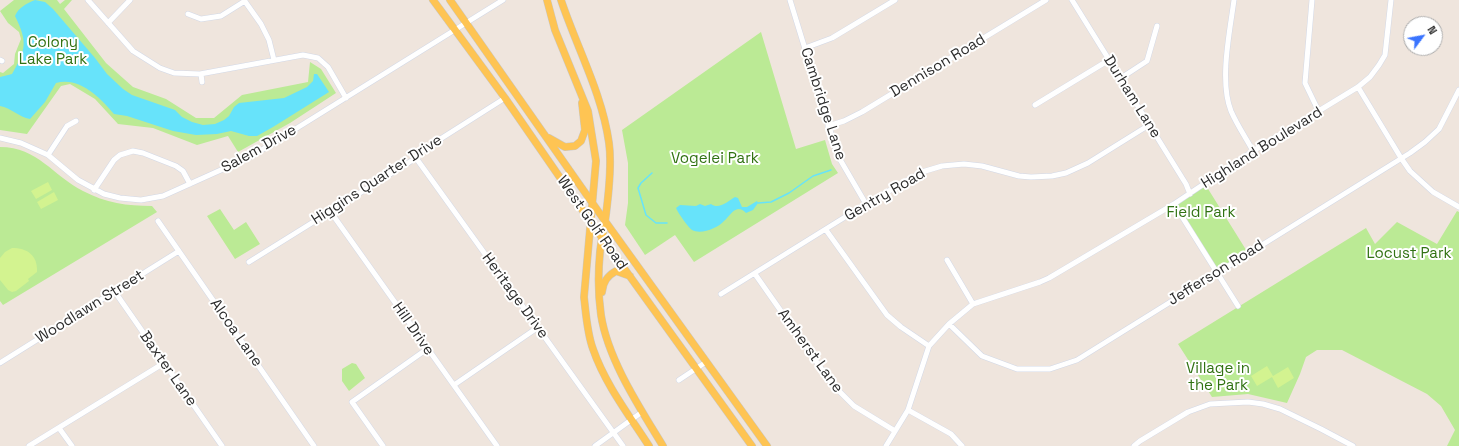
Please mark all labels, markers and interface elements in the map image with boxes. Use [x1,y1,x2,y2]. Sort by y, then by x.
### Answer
north arrow [1403,16,1443,56]
text: N [1424,23,1440,37]
street label: Dennison Road [887,30,989,102]
park label: Colony Lake Park [19,34,87,69]
street label: Cambridge Lane [796,46,850,162]
street label: Durham Lane [1099,52,1165,142]
street label: Highland Boulevard [1198,103,1326,193]
street label: Salem Drive [218,121,300,177]
street label: Higgins Quarter Drive [308,131,446,229]
park label: Vogelei Park [671,150,759,168]
street label: Gentry Road [841,165,929,225]
street label: West Golf Road [553,173,631,273]
park label: Field Park [1166,204,1236,222]
street label: Jefferson Road [1165,236,1267,310]
park label: Locust Park [1366,245,1452,263]
street label: Heritage Drive [478,250,552,342]
street label: Woodlawn Street [33,266,147,348]
street label: Alcoa Lane [206,296,266,370]
street label: Hill Drive [388,299,438,359]
street label: Amherst Lane [774,306,846,396]
street label: Baxter Lane [136,328,200,410]
park label: Village in the Park [1186,360,1250,395]

